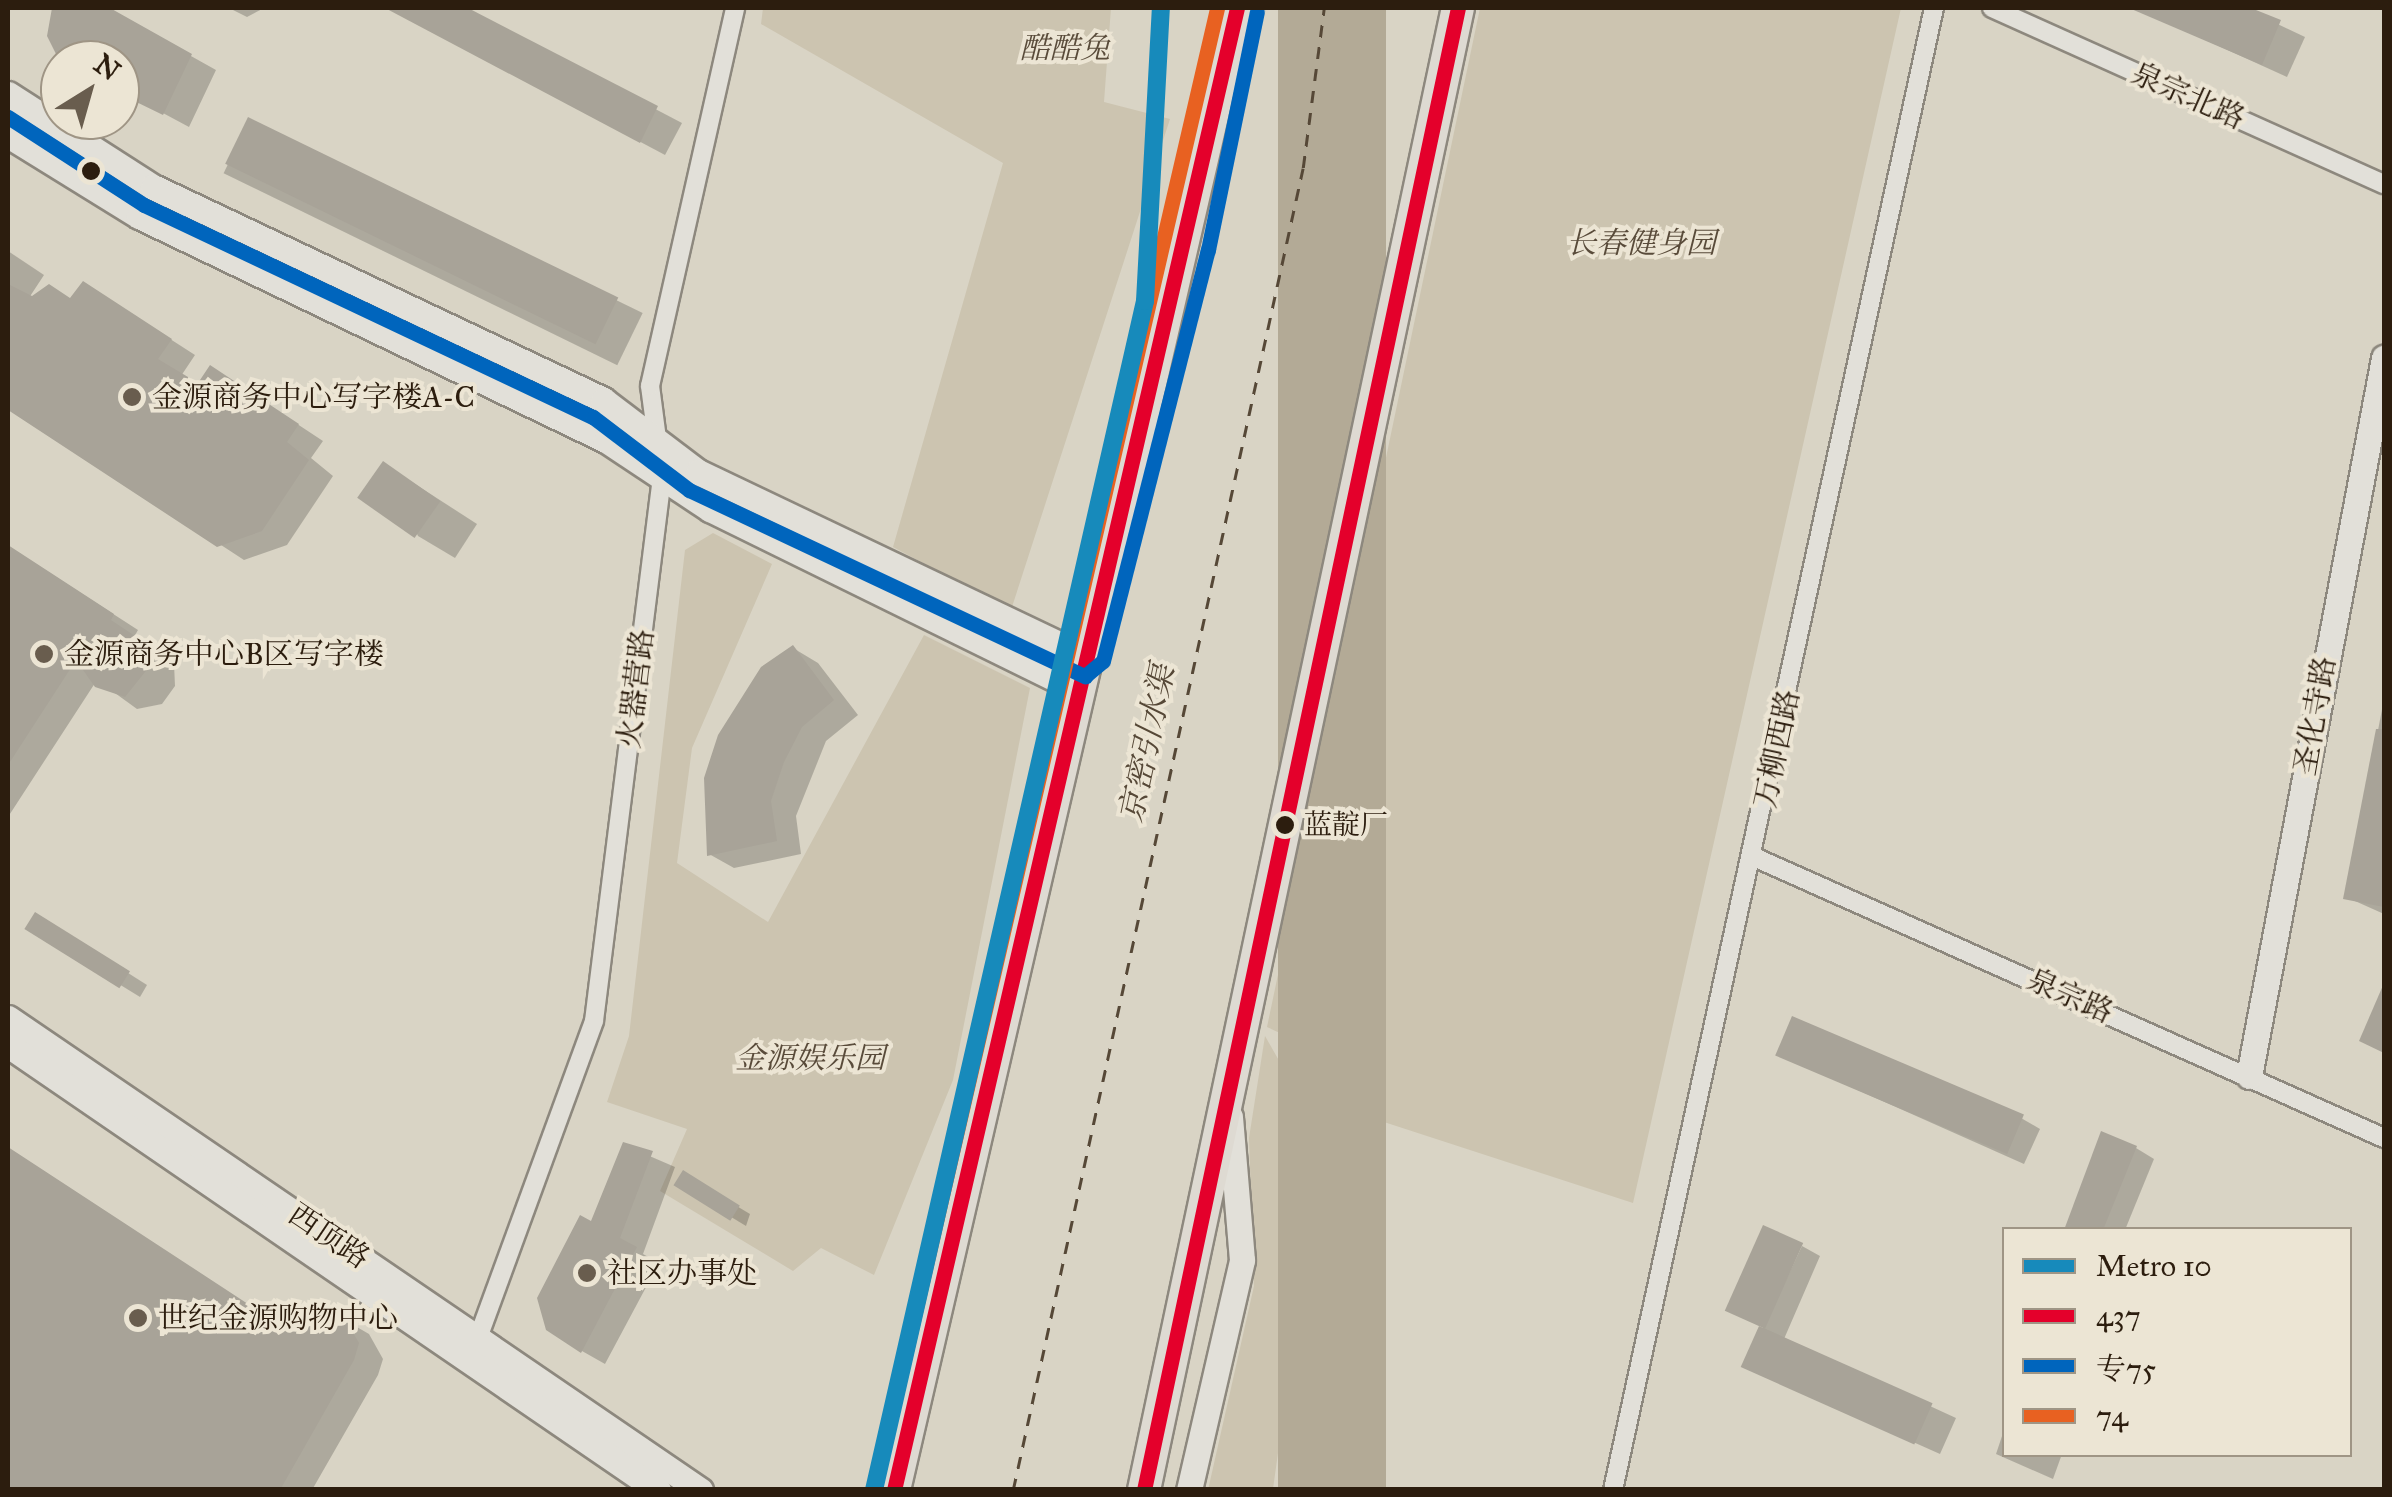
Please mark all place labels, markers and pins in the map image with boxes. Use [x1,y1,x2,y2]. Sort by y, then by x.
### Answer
unlabelled marker [81,161,101,181]
place label: 金源商务中心写字楼A-C [152,379,475,415]
marker: 金源商务中心写字楼A-C [121,386,143,408]
place label: 金源商务中心B区写字楼 [64,636,384,672]
marker: 金源商务中心B区写字楼 [33,643,55,665]
place label: 蓝靛厂 [1304,808,1388,842]
marker: 蓝靛厂 [1275,815,1295,835]
place label: 社区办事处 [607,1255,757,1291]
marker: 社区办事处 [576,1262,598,1284]
place label: 世纪金源购物中心 [158,1300,398,1336]
marker: 世纪金源购物中心 [127,1307,149,1329]

